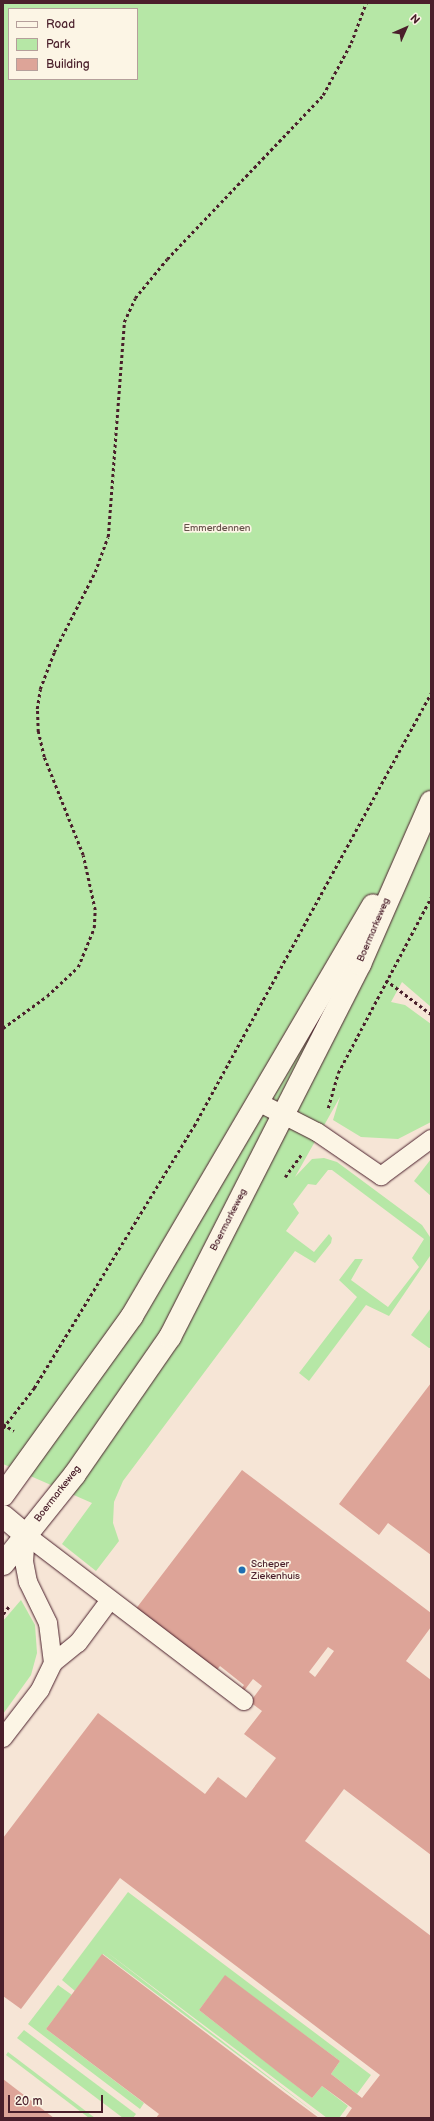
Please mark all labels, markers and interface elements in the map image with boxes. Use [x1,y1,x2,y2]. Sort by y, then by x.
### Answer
legend [8,8,138,80]
north arrow [386,8,426,48]
text: N [407,12,422,27]
text: Road [46,17,75,32]
text: Park [46,37,70,52]
text: Building [46,57,90,72]
park label: Emmerdennen [184,523,250,535]
street label: Boermarkeweg [355,896,393,964]
street label: Boermarkeweg [208,1187,250,1253]
street label: Boermarkeweg [32,1463,84,1525]
place label: Scheper Ziekenhuis [251,1558,300,1582]
marker: Scheper Ziekenhuis [236,1564,248,1576]
scale bar [10,2087,105,2113]
text: 20 m [15,2094,42,2109]

